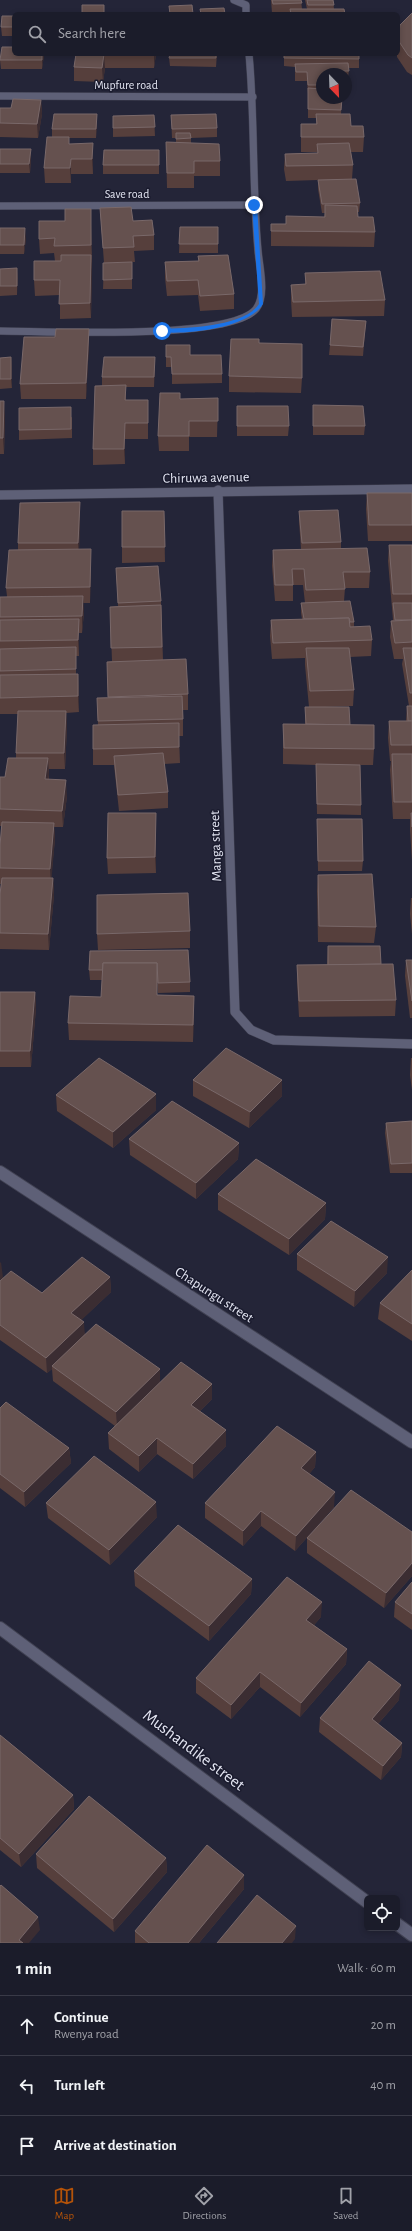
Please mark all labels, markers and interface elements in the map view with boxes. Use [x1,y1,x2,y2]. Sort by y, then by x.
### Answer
search box [12,12,400,56]
icon: search [26,23,48,45]
text: Search here [58,26,126,41]
north arrow [316,68,352,104]
street label: Mupfure road [94,79,158,91]
street label: Save road [105,188,149,200]
route end [245,196,263,214]
route start [153,322,171,340]
street label: Chiruwa avenue [163,470,249,486]
street label: Manga street [208,810,224,882]
street label: Chapungu street [172,1265,256,1326]
street label: Mushandike street [140,1706,249,1794]
map controls [364,1895,400,1931]
button: locate [364,1895,400,1931]
text: 1 min [16,1960,52,1977]
text: Walk · 60 m [337,1962,396,1975]
text: Continue [54,2010,109,2025]
icon: ahead [16,2015,38,2037]
text: 20 m [371,2019,396,2032]
text: Rwenya road [54,2028,119,2041]
icon: left [16,2075,38,2097]
text: Turn left [54,2078,105,2093]
text: 40 m [370,2079,396,2092]
icon: arrive [16,2135,38,2157]
text: Arrive at destination [54,2138,177,2153]
tab: Map [53,2185,75,2222]
tab: Directions [182,2185,226,2222]
tab: Saved [333,2185,358,2222]

